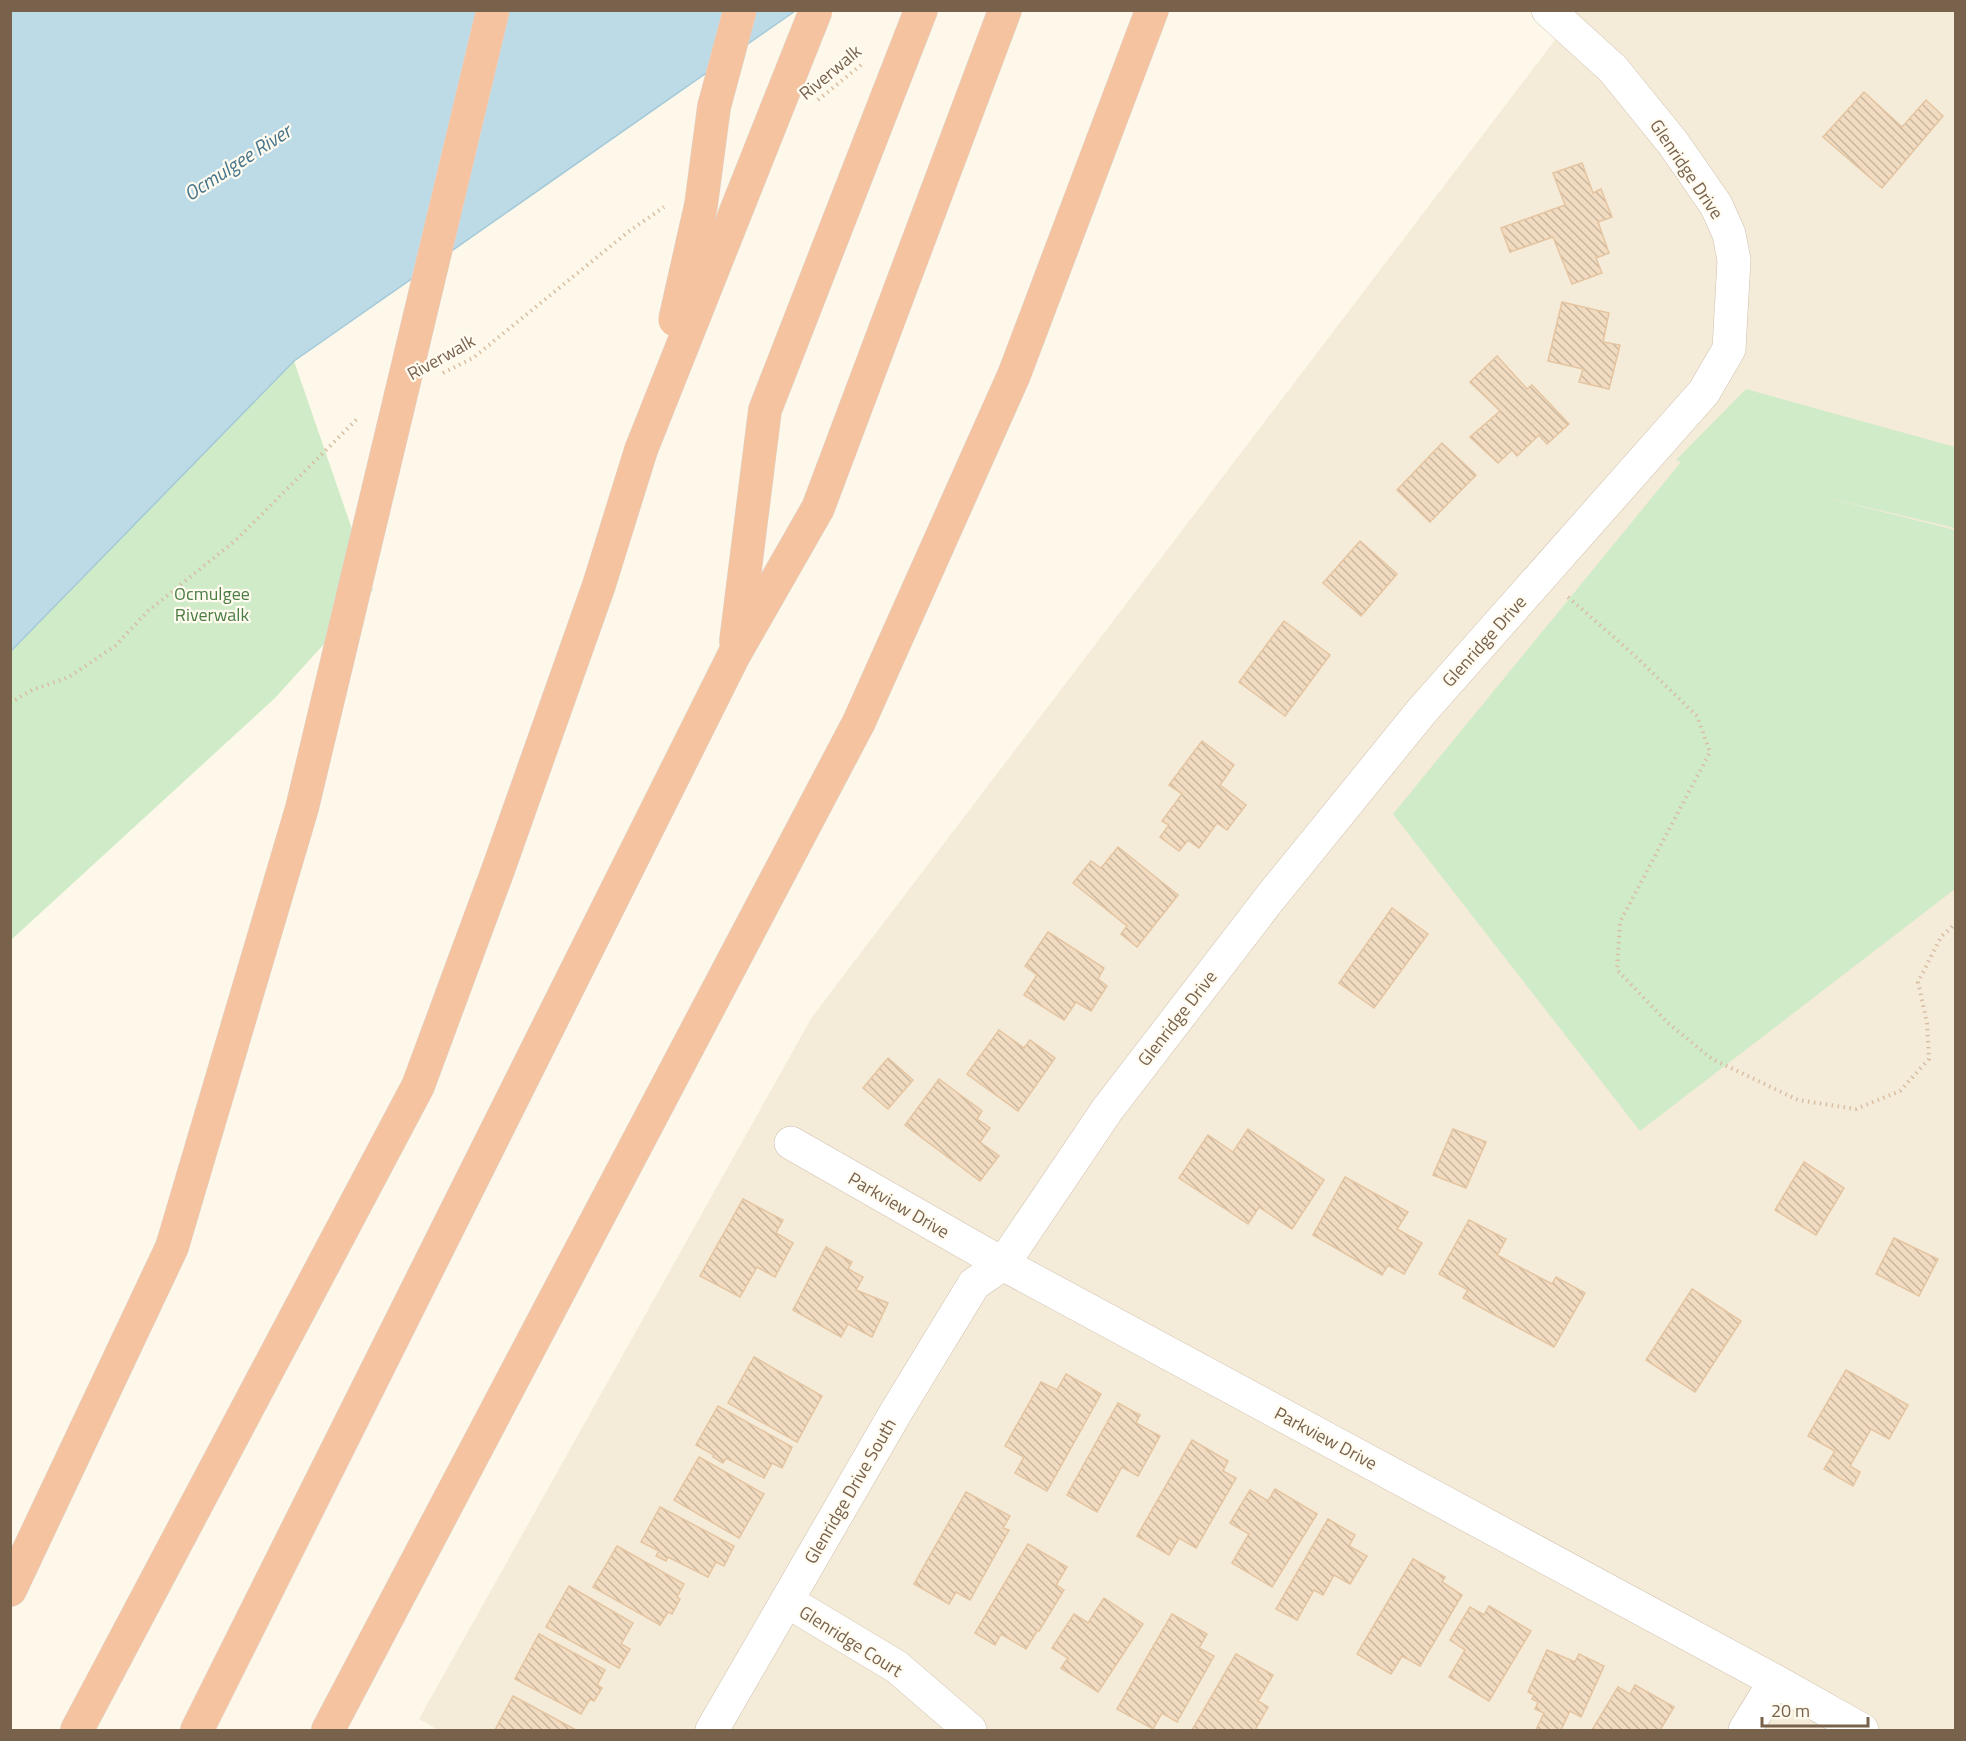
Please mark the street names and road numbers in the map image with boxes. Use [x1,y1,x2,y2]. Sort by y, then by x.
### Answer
street label: Riverwalk [793,38,867,106]
street label: Glenridge Drive [1644,114,1730,224]
street label: Riverwalk [402,327,480,387]
street label: Glenridge Drive [1435,589,1533,693]
street label: Glenridge Drive [1131,964,1223,1072]
street label: Parkview Drive [843,1165,955,1245]
street label: Parkview Drive [1270,1400,1382,1476]
street label: Glenridge Drive South [797,1413,903,1569]
street label: Glenridge Court [794,1598,908,1684]

